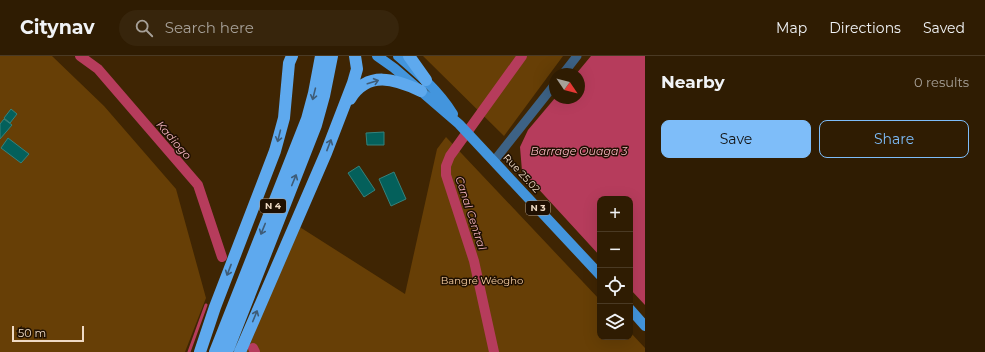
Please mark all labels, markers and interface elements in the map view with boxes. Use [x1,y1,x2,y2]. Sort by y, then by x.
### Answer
search box [119,10,399,46]
text: Citynav [20,16,95,39]
icon: search [133,17,155,39]
text: Search here [165,18,254,37]
text: Map [776,19,807,37]
text: Directions [829,19,901,37]
text: Saved [923,19,965,37]
north arrow [549,68,585,104]
text: Nearby [661,72,725,92]
text: 0 results [914,74,969,90]
one-way arrow [366,78,379,85]
one-way arrow [309,88,317,101]
water label: Kadiogo [153,118,195,162]
button: Save [661,120,811,158]
button: Share [819,120,969,158]
one-way arrow [275,129,283,142]
one-way arrow [325,140,333,152]
water label: Barrage Ouaga 3 [530,144,628,158]
street label: Rue 25.02 [500,151,543,196]
water label: Canal Central [452,174,490,252]
one-way arrow [291,175,299,187]
map controls [597,196,633,340]
button: + [597,196,633,232]
road number: N 4 [260,199,286,213]
road number: N 3 [526,201,550,215]
one-way arrow [259,223,267,235]
button: − [597,232,633,268]
one-way arrow [224,264,232,276]
button: locate [597,268,633,304]
park label: Bangré Wéogho [441,274,523,287]
button: layers [597,304,633,340]
one-way arrow [251,310,259,322]
scale bar [12,324,84,343]
text: 50 m [18,326,46,340]

